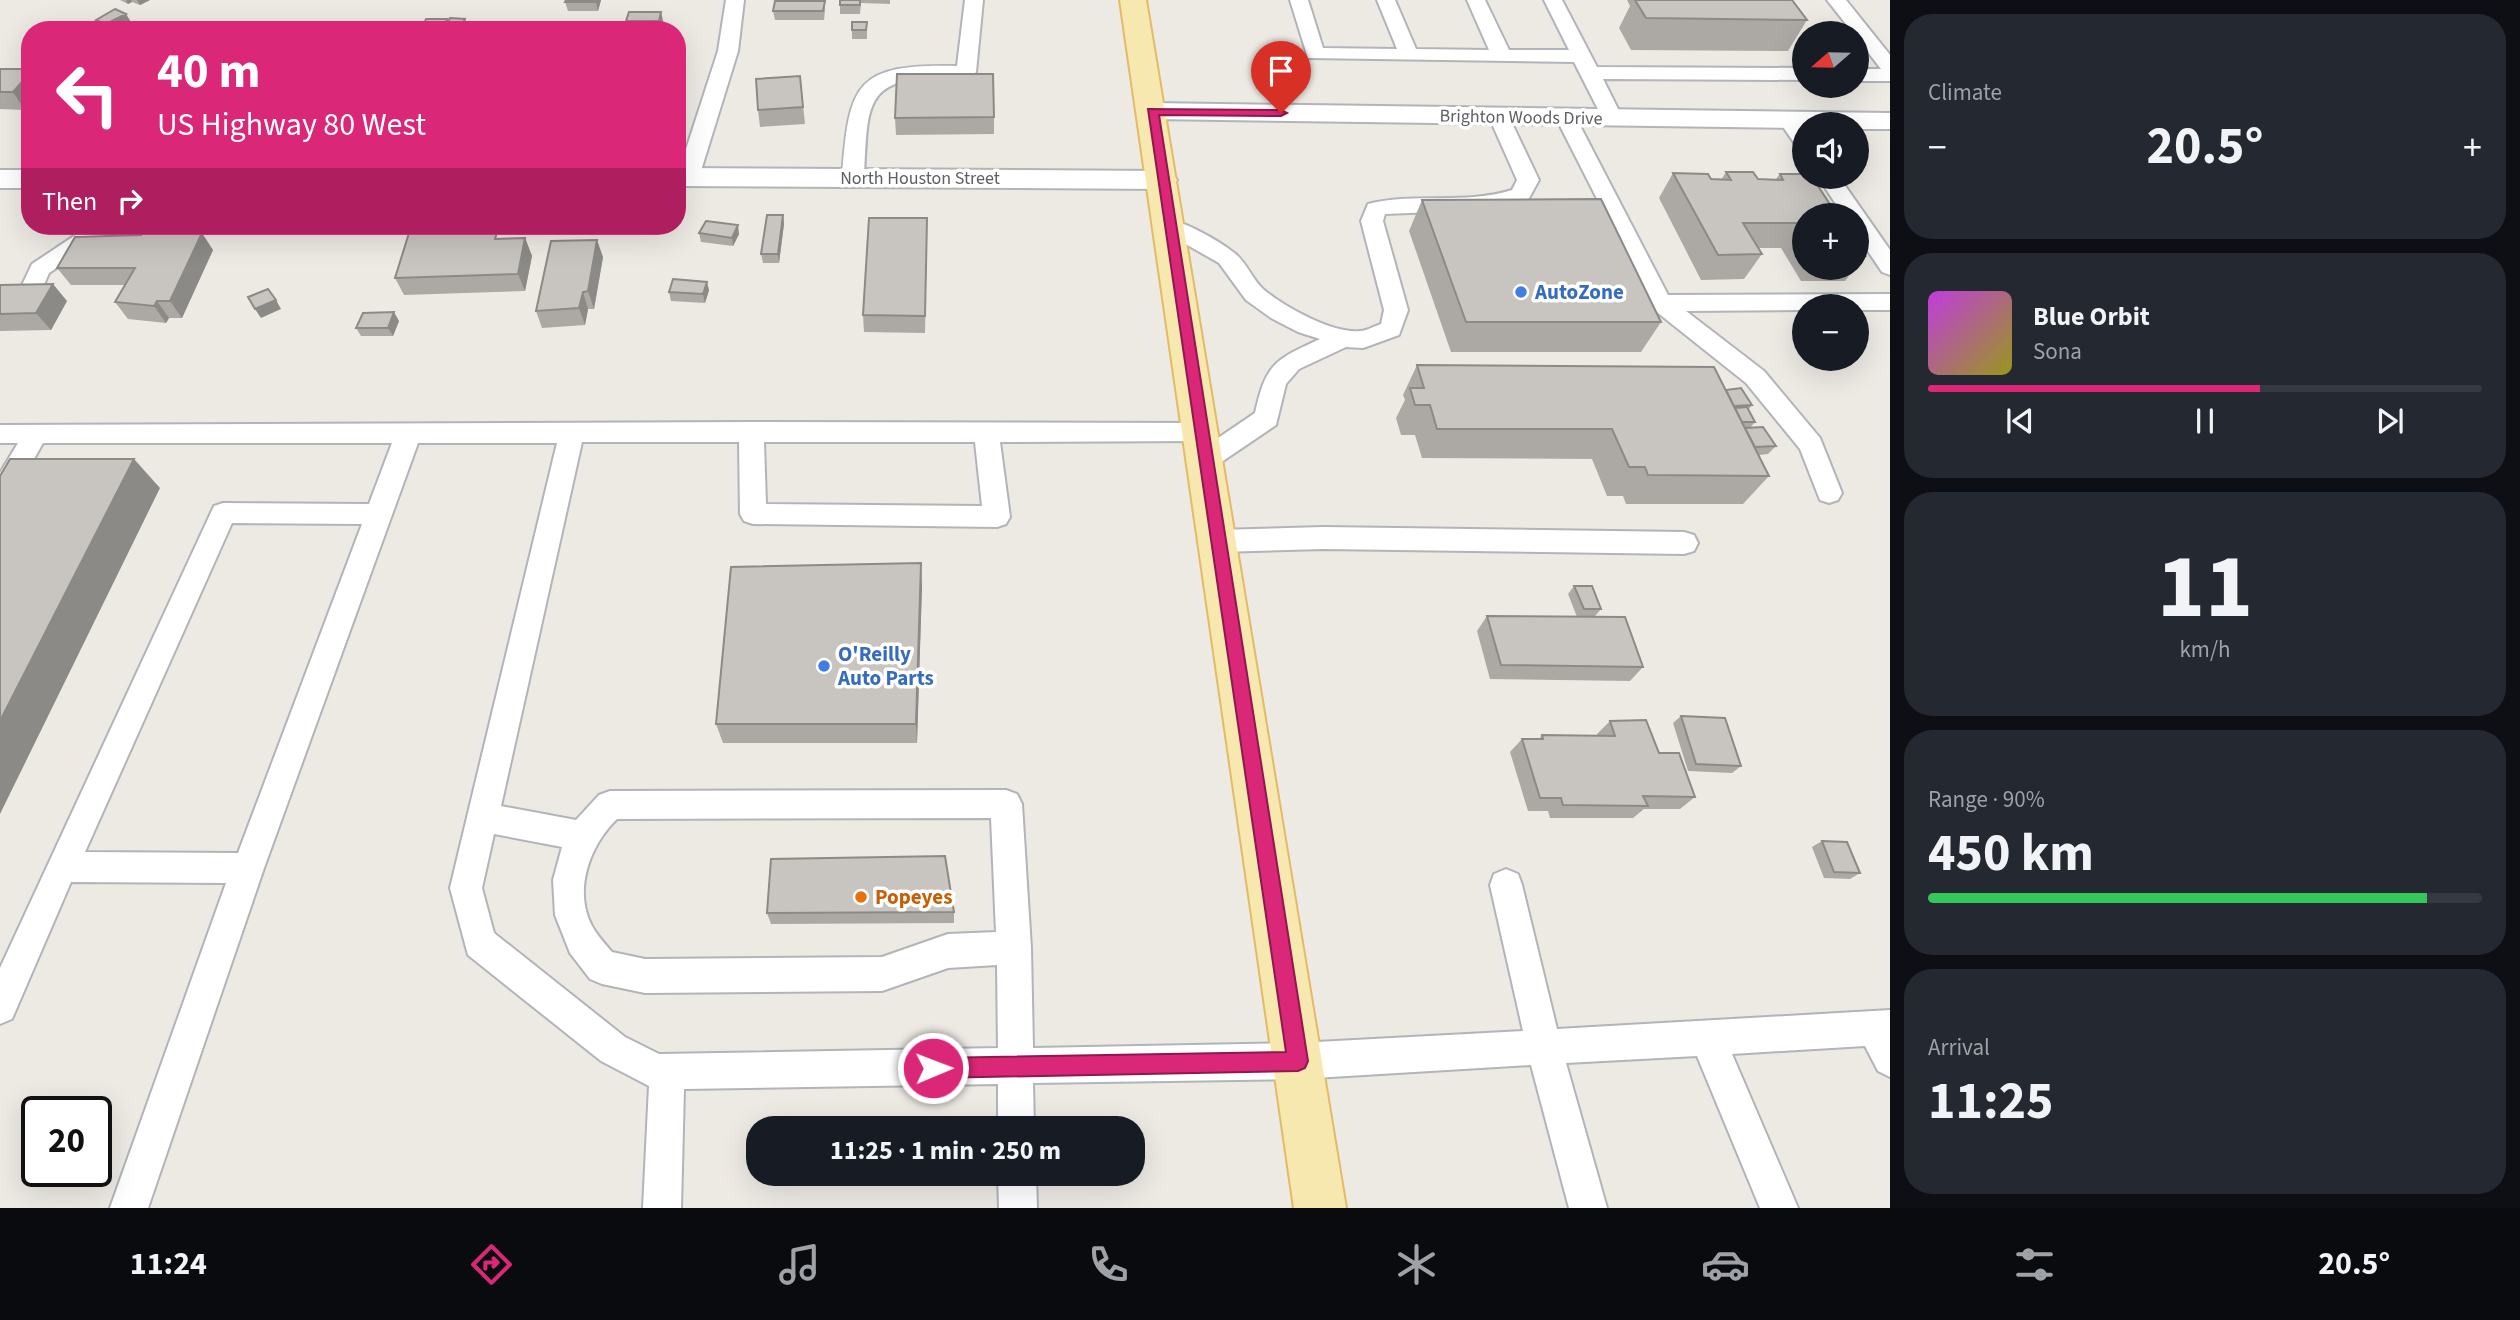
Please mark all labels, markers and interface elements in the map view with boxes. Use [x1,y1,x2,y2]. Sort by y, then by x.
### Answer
north arrow [1792,21,1869,98]
map controls [1792,21,1869,371]
text: 40 m [157,37,261,107]
pin [1251,41,1311,113]
icon: left [42,49,133,140]
icon: arrive [1262,52,1300,90]
text: Climate [1928,76,2002,109]
text: US Highway 80 West [157,102,426,148]
street label: Brighton Woods Drive [1439,104,1603,131]
text: 20.5° [2147,110,2263,184]
button: sound [1792,112,1869,189]
text: − [1928,121,1947,175]
text: + [2463,121,2482,175]
street label: North Houston Street [840,166,1000,191]
icon: right [111,182,149,220]
text: Then [42,183,97,220]
button: + [1792,203,1869,280]
place label: AutoZone [1534,277,1624,307]
marker: AutoZone [1513,284,1529,300]
button: − [1792,294,1869,371]
text: Blue Orbit [2033,298,2150,335]
text: Sona [2033,335,2082,368]
icon: previous [2001,402,2039,440]
icon: pause [2186,402,2224,440]
icon: next [2371,402,2409,440]
text: 11 [2157,523,2253,652]
text: km/h [2179,633,2231,666]
place label: O'Reilly Auto Parts [837,639,934,693]
marker: O'Reilly Auto Parts [816,658,832,674]
text: Range · 90% [1928,783,2045,816]
text: 450 km [1928,817,2094,891]
place label: Popeyes [875,882,952,912]
marker: Popeyes [853,889,869,905]
position arrow [896,1031,970,1105]
text: Arrival [1928,1031,1990,1064]
text: 11:25 [1928,1065,2053,1139]
speed limit sign: 20 [21,1096,112,1187]
text: 11:25 · 1 min · 250 m [830,1132,1061,1169]
icon: directions [467,1240,516,1289]
icon: music [775,1240,824,1289]
icon: phone [1084,1240,1133,1289]
icon: climate [1392,1240,1441,1289]
icon: car [1701,1240,1750,1289]
icon: filters [2010,1240,2059,1289]
text: 11:24 [130,1241,207,1287]
text: 20.5° [2318,1241,2390,1287]

